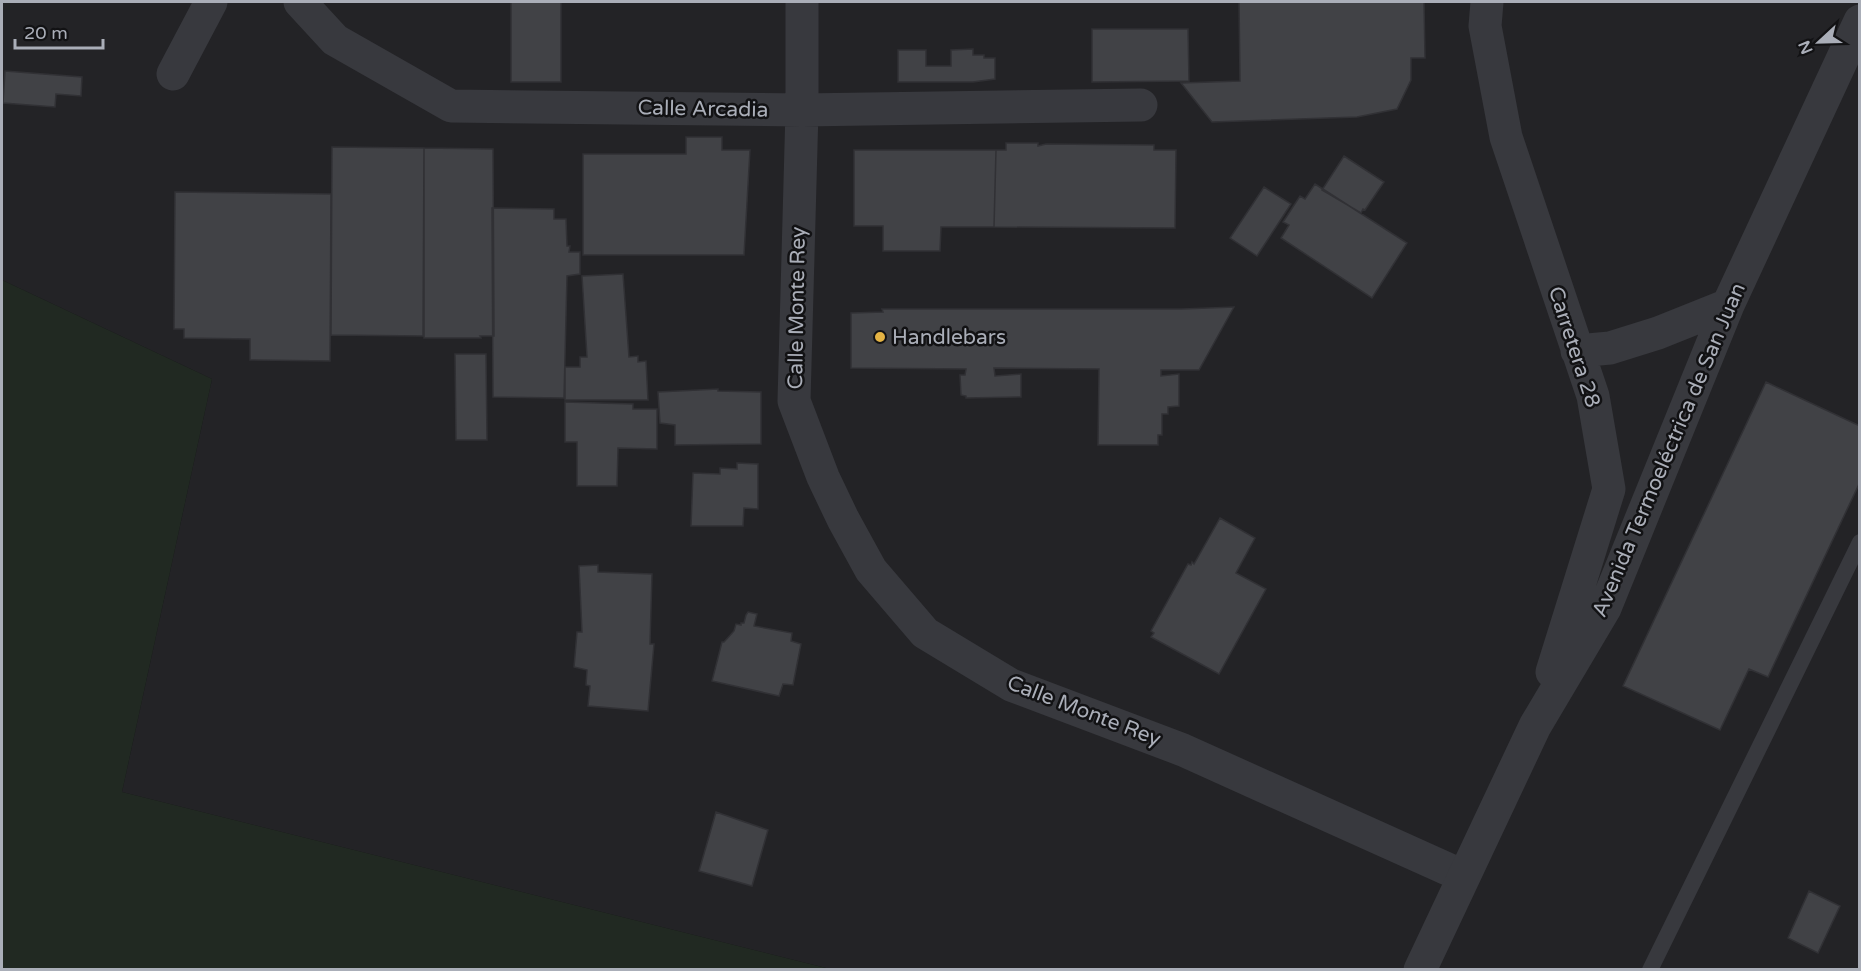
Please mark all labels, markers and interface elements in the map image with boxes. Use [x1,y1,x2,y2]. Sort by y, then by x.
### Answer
scale bar [15,12,104,50]
north arrow [1789,12,1849,72]
text: 20 m [24,22,68,44]
text: N [1794,38,1818,57]
street label: Calle Arcadia [637,95,769,123]
street label: Calle Monte Rey [783,226,811,390]
street label: Avenida Termoeléctrica de San Juan [1587,279,1751,621]
street label: Carretera 28 [1543,283,1605,411]
place label: Handlebars [892,325,1006,350]
marker: Handlebars [873,330,887,344]
street label: Calle Monte Rey [1004,670,1164,752]

